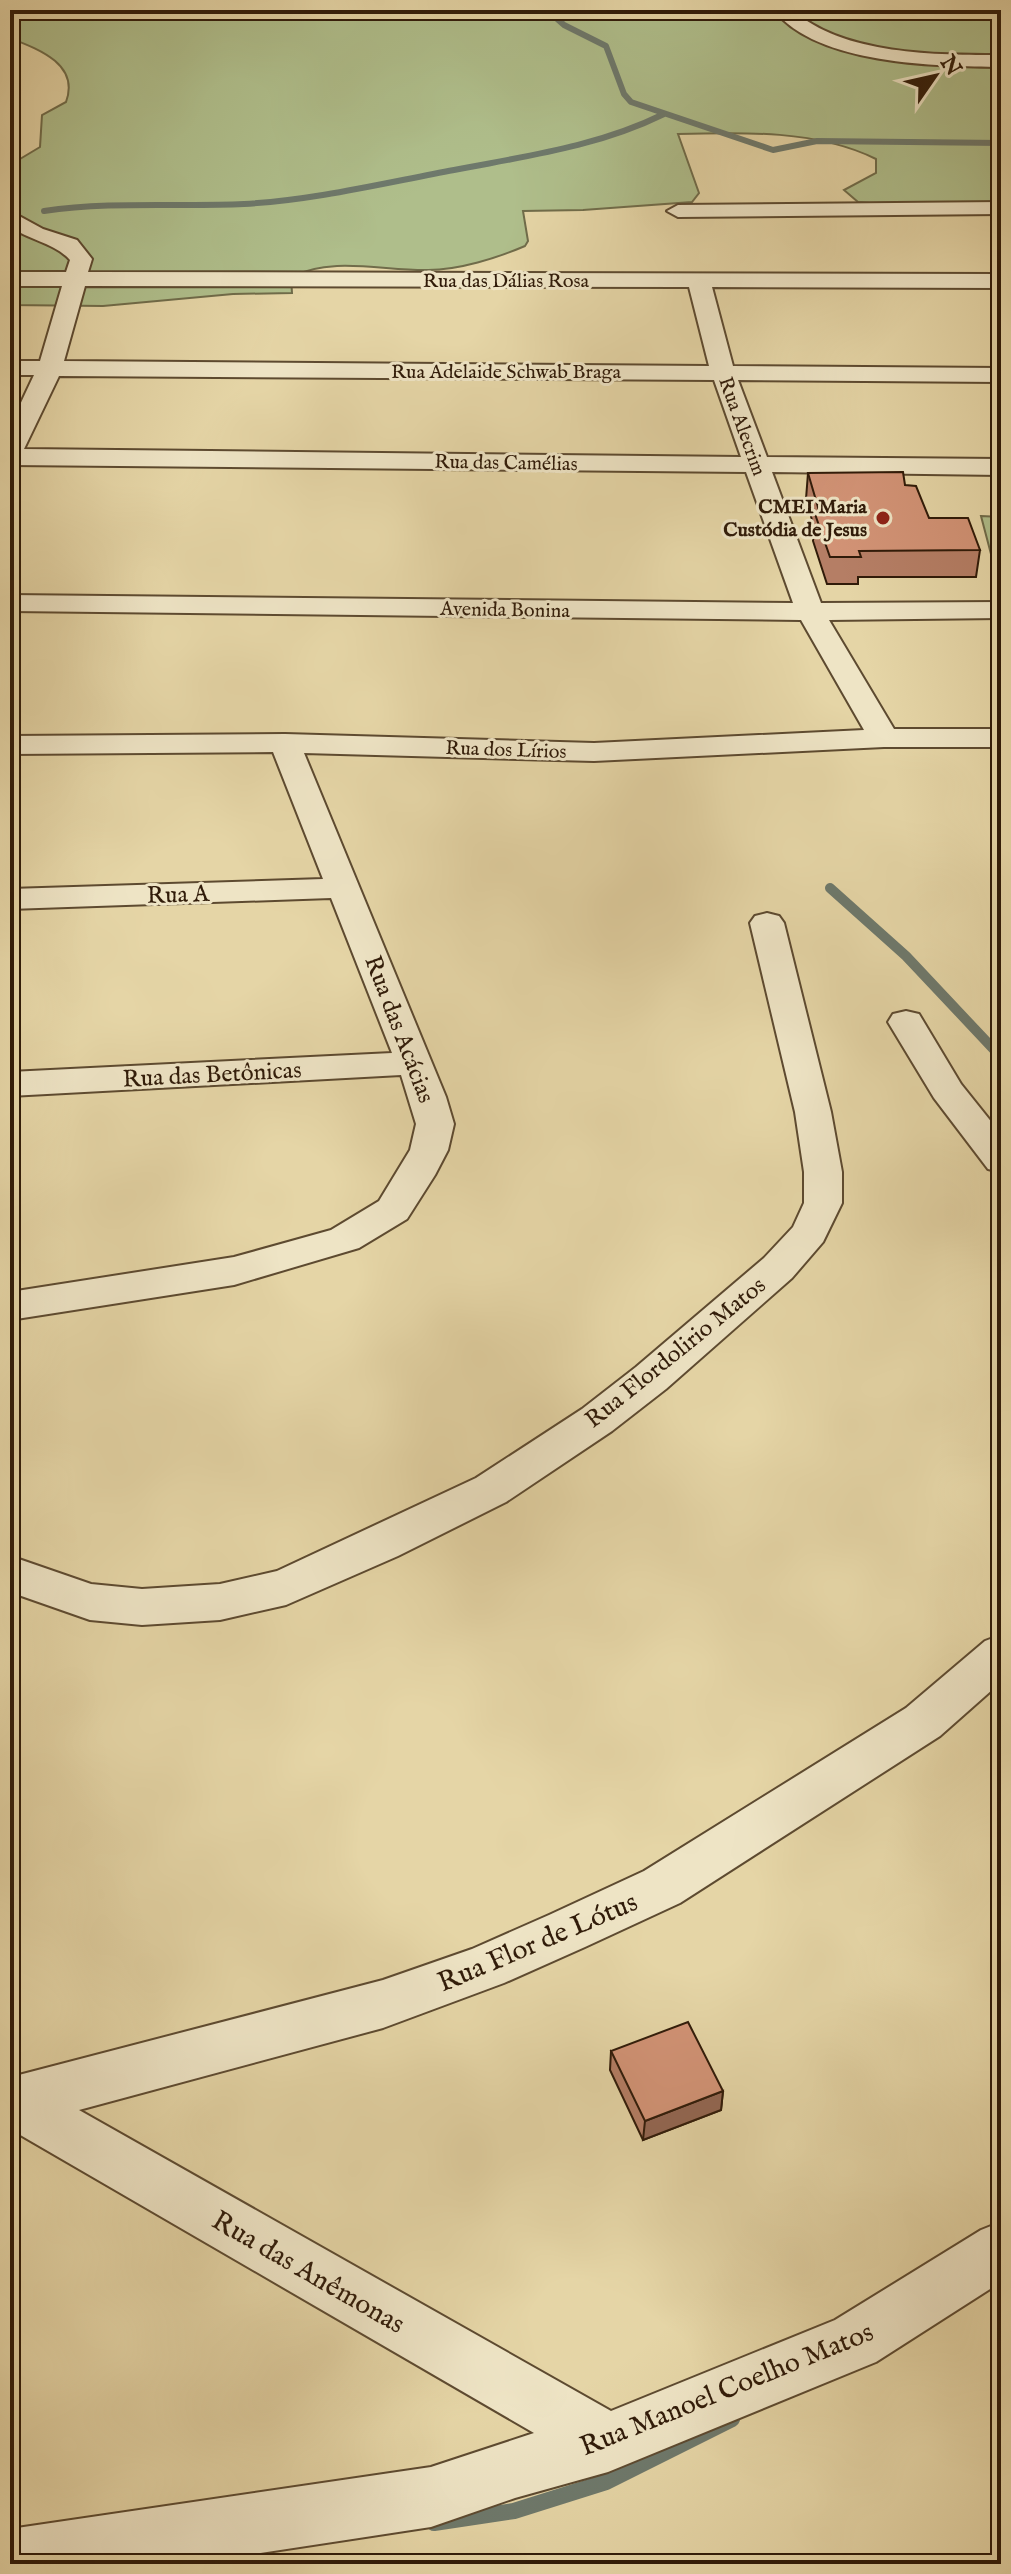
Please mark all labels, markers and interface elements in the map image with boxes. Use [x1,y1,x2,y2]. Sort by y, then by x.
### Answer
north arrow [895,36,975,116]
text: N [932,49,967,82]
street label: Rua das Dálias Rosa [423,269,590,294]
street label: Rua Adelaide Schwab Braga [391,360,621,385]
street label: Rua Alecrim [712,374,771,479]
street label: Rua das Camélias [434,450,578,477]
place label: CMEI Maria Custódia de Jesus [723,495,867,543]
marker: CMEI Maria Custódia de Jesus [874,509,892,527]
street label: Avenida Bonina [439,597,570,624]
street label: Rua dos Lírios [445,736,567,765]
street label: Rua A [146,879,211,912]
street label: Rua das Acácias [356,951,441,1108]
street label: Rua das Betônicas [122,1055,302,1096]
street label: Rua Flordolirio Matos [579,1271,773,1436]
street label: Rua Flor de Lótus [433,1885,643,2001]
street label: Rua das Anêmonas [205,2204,410,2343]
street label: Rua Manoel Coelho Matos [575,2315,879,2465]

